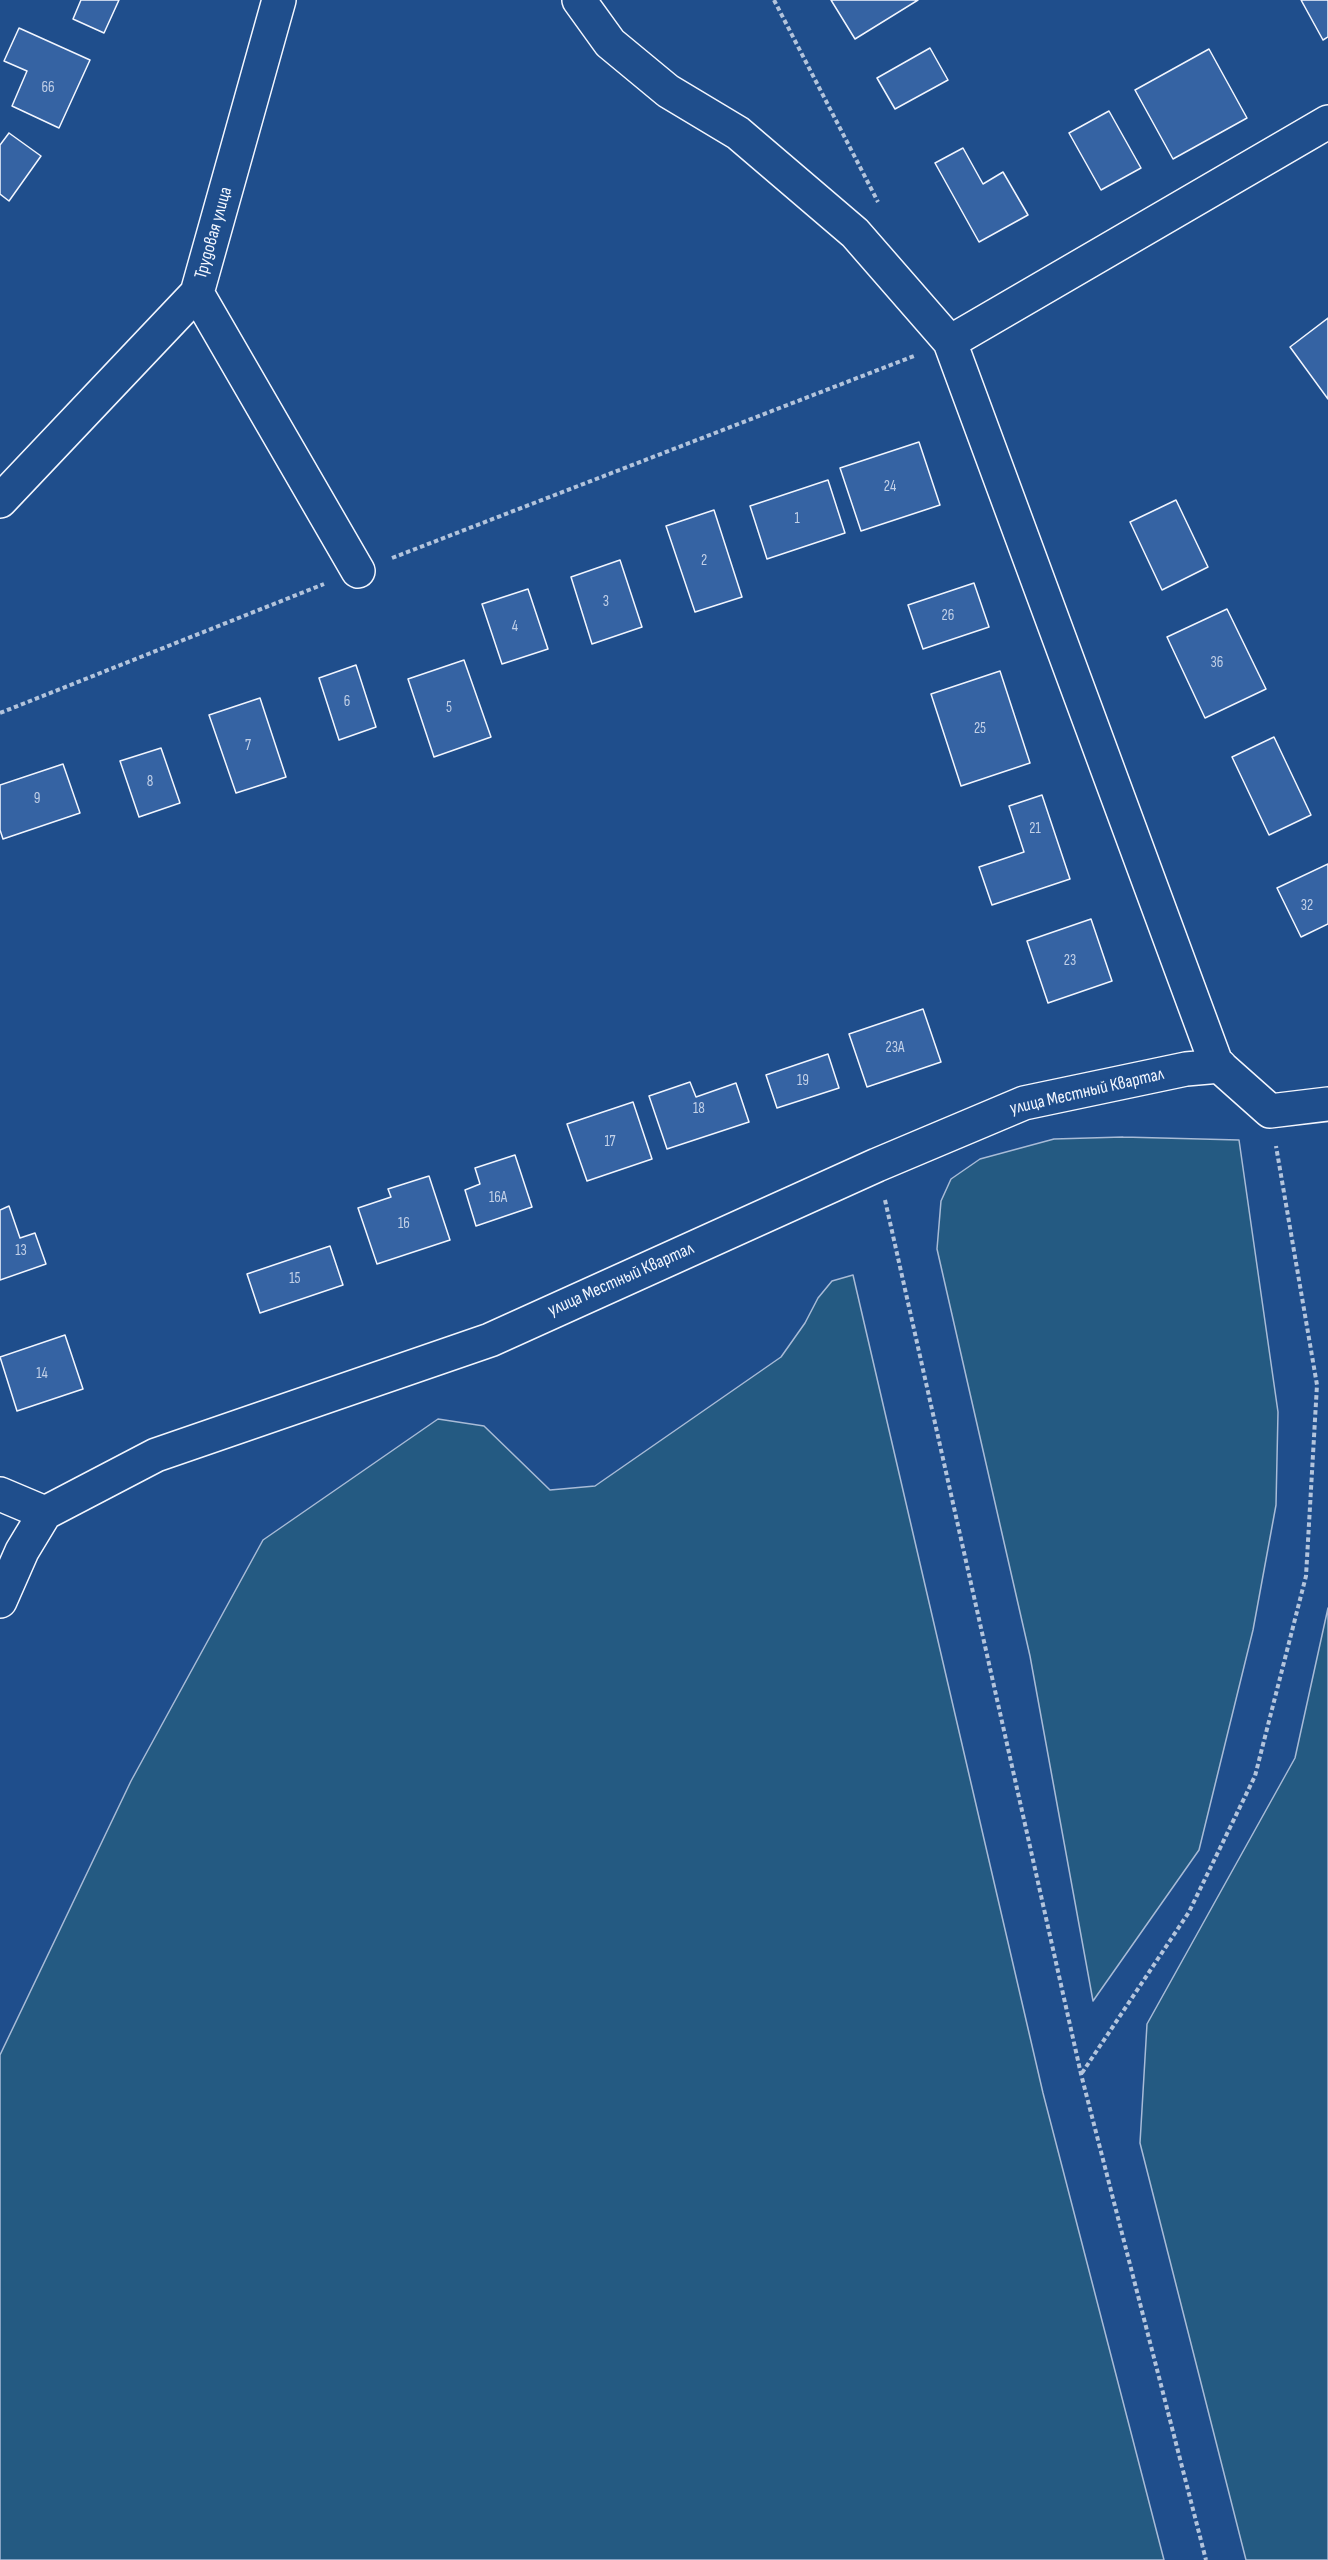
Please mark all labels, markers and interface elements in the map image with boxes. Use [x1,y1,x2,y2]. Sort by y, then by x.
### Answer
house number: 66 [41,79,55,97]
street label: Трудовая улица [191,185,237,281]
house number: 24 [884,478,896,496]
house number: 1 [794,510,800,528]
house number: 2 [701,552,707,570]
house number: 3 [603,593,609,611]
house number: 26 [942,607,954,625]
house number: 4 [512,618,518,636]
house number: 36 [1211,654,1223,672]
house number: 6 [344,693,350,711]
house number: 5 [446,699,452,717]
house number: 25 [974,720,986,738]
house number: 7 [245,737,251,755]
house number: 8 [147,773,153,791]
house number: 9 [34,790,40,808]
house number: 21 [1029,820,1041,838]
house number: 32 [1301,897,1313,915]
house number: 23 [1064,952,1076,970]
house number: 23А [886,1039,904,1057]
street label: улица Местный Квартал [1008,1064,1166,1120]
house number: 19 [797,1072,809,1090]
house number: 18 [693,1100,705,1118]
house number: 17 [604,1133,616,1151]
house number: 16А [489,1189,507,1207]
house number: 16 [398,1215,410,1233]
street label: улица Местный Квартал [545,1238,697,1322]
house number: 13 [15,1242,27,1260]
house number: 15 [289,1270,301,1288]
house number: 14 [36,1365,48,1383]

